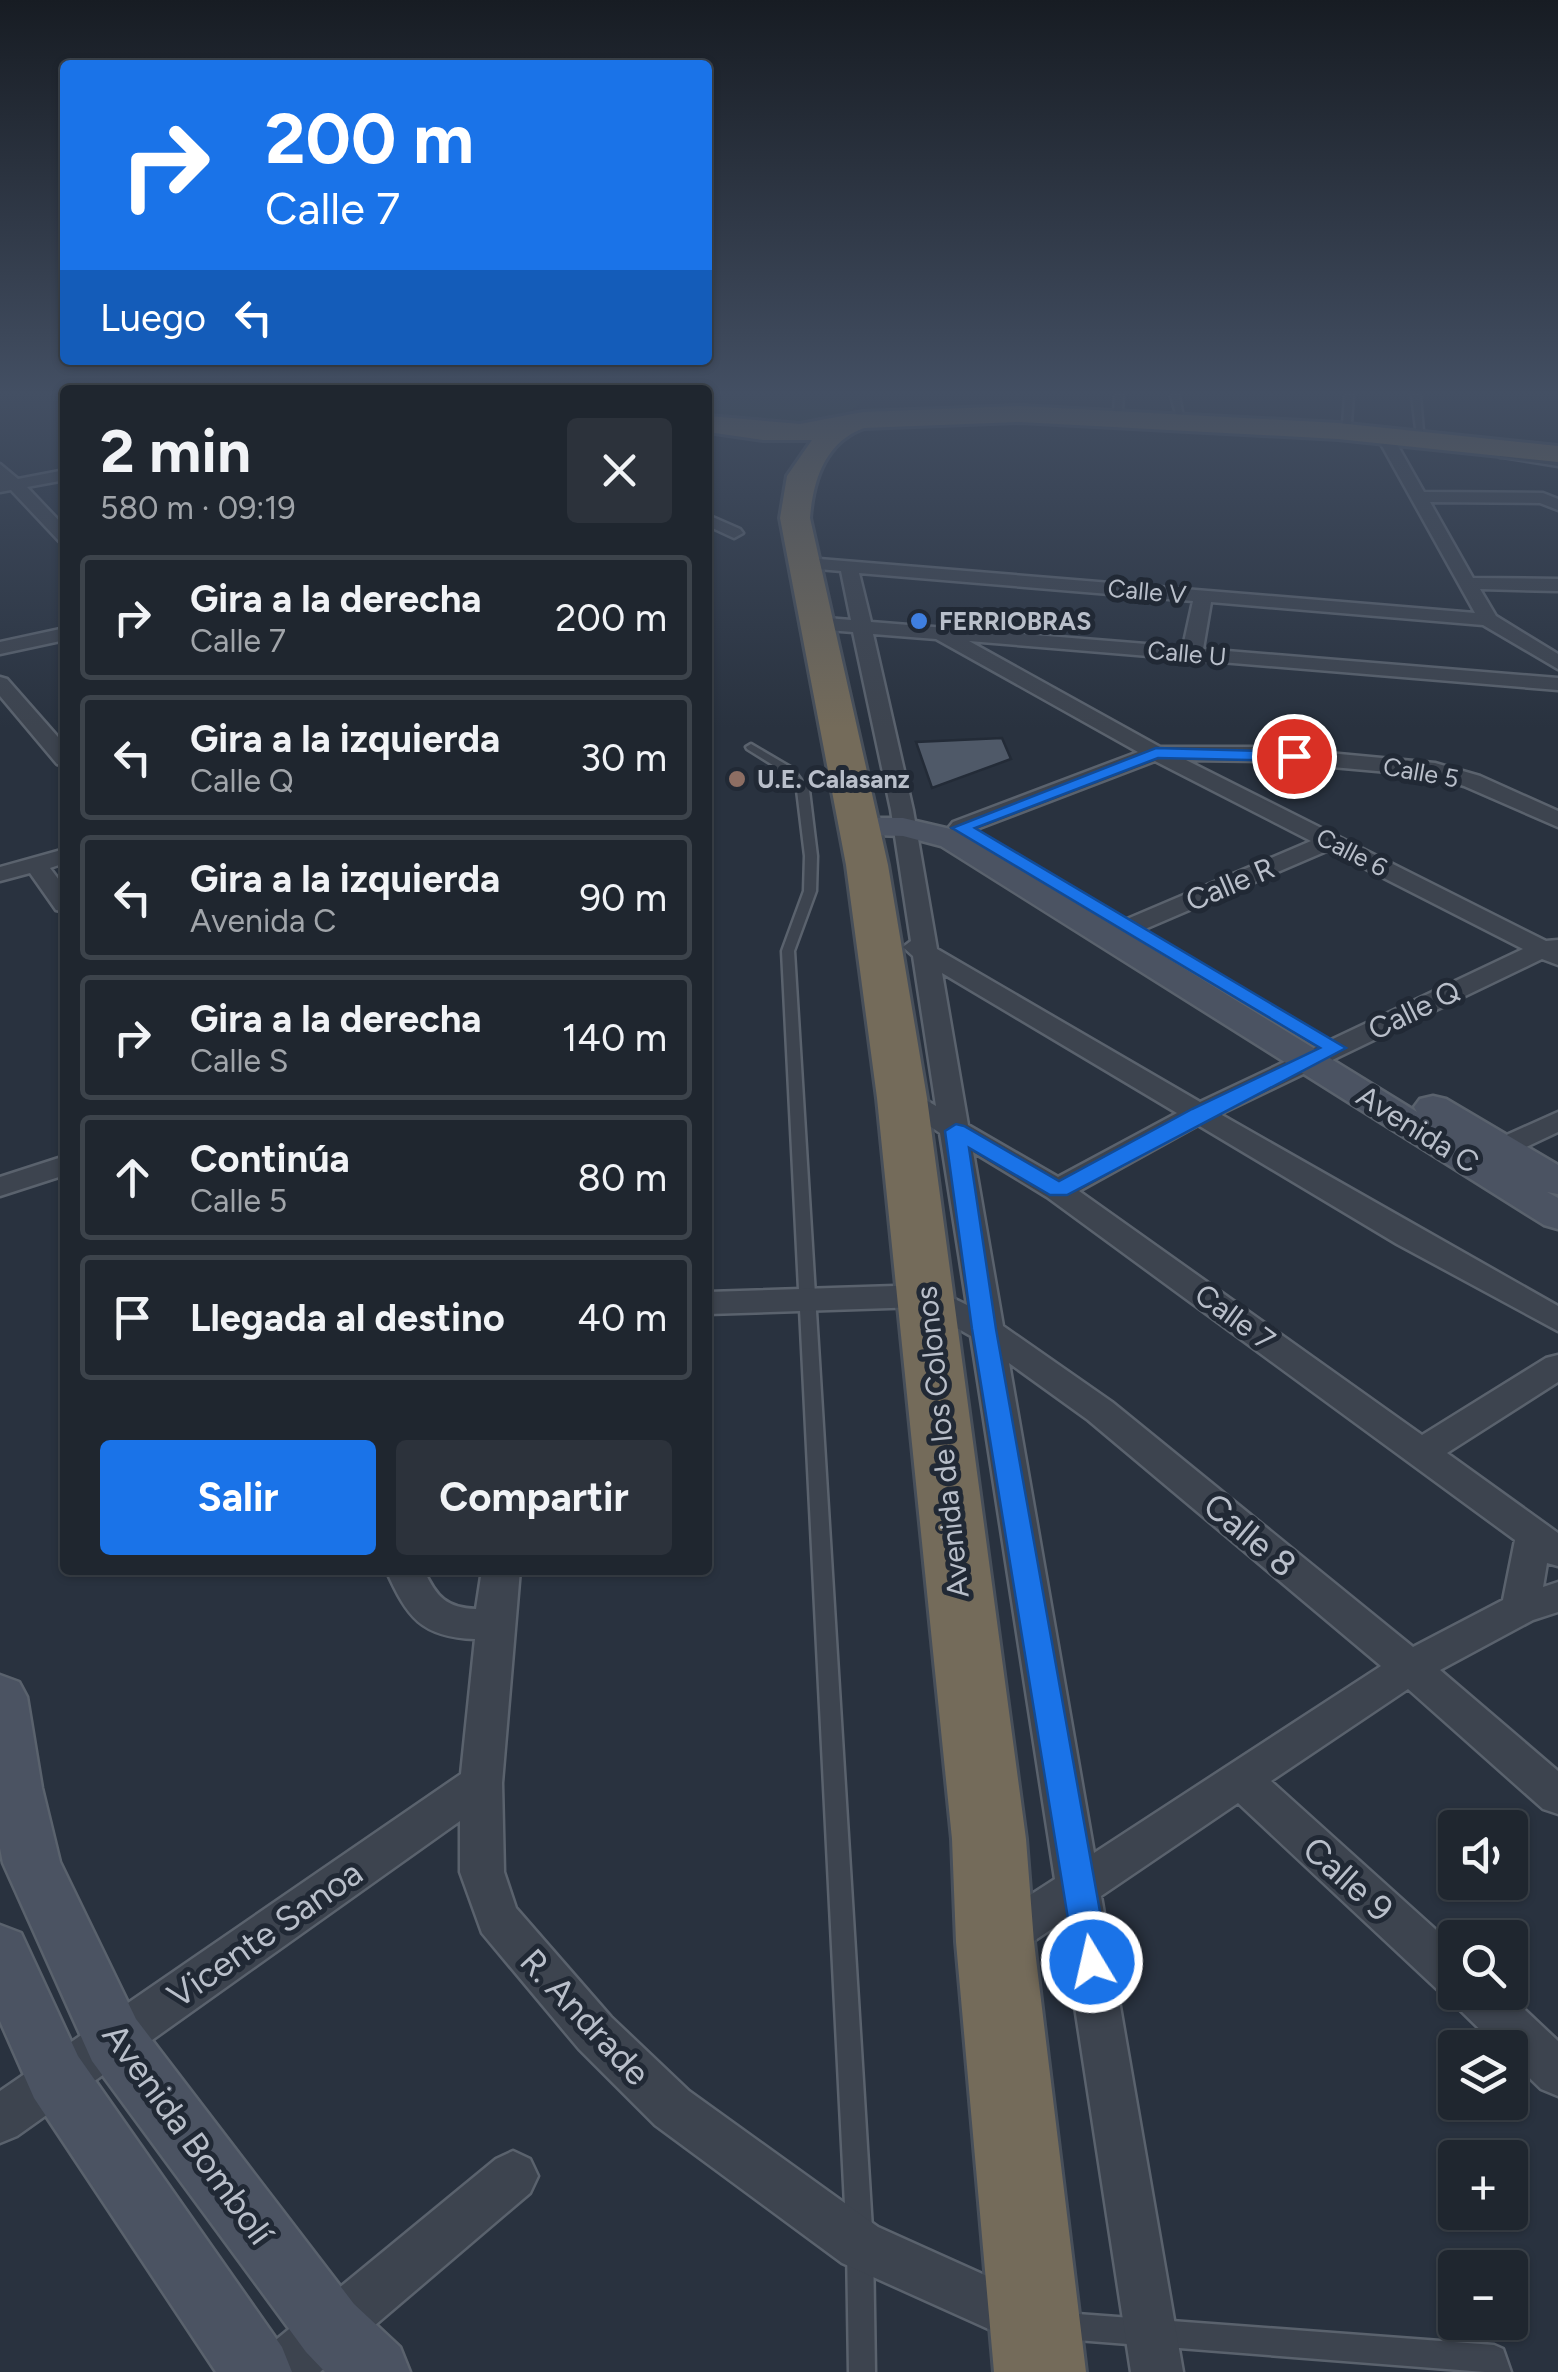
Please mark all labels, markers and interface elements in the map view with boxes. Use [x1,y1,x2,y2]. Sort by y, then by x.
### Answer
text: 200 m [265,96,474,181]
icon: right [100,100,230,230]
text: Calle 7 [265,181,400,235]
icon: left [226,290,281,345]
text: Luego [100,295,206,341]
text: 2 min [100,415,251,487]
button: close [567,418,672,523]
text: 580 m · 09:19 [100,489,296,527]
street label: Calle V [1106,573,1188,609]
text: Gira a la derecha [190,576,482,622]
icon: right [105,590,160,645]
text: 200 m [555,595,667,641]
place label: FERRIOBRAS [939,606,1091,636]
marker: FERRIOBRAS [908,610,930,632]
text: Calle 7 [190,622,286,660]
street label: Calle U [1146,635,1228,671]
pin [1252,714,1337,799]
text: Gira a la izquierda [190,716,500,762]
icon: arrive [1267,729,1322,784]
icon: left [105,730,160,785]
text: 30 m [580,735,667,781]
street label: Calle 5 [1381,751,1461,793]
text: Calle Q [190,762,294,800]
place label: U.E. Calasanz [757,764,910,794]
marker: U.E. Calasanz [726,768,748,790]
street label: Calle 6 [1311,821,1393,883]
street label: Calle R [1180,849,1280,919]
text: Gira a la izquierda [190,856,500,902]
icon: left [105,870,160,925]
text: 90 m [579,875,667,921]
text: Avenida C [190,902,336,940]
street label: Calle Q [1362,972,1466,1048]
text: Gira a la derecha [190,996,482,1042]
icon: right [105,1010,160,1065]
text: 140 m [562,1015,667,1061]
text: Calle S [190,1042,289,1080]
street label: Avenida C [1350,1077,1486,1181]
text: Continúa [190,1136,350,1182]
icon: ahead [105,1150,160,1205]
text: 80 m [578,1155,667,1201]
text: Calle 5 [190,1182,287,1220]
street label: Calle 7 [1188,1276,1282,1358]
street label: Avenida de los Colonos [907,1284,977,1600]
icon: arrive [105,1290,160,1345]
text: Llegada al destino [190,1295,505,1341]
text: 40 m [577,1295,667,1341]
button: Salir [100,1440,376,1555]
button: Compartir [396,1440,672,1555]
street label: Calle 8 [1195,1484,1305,1586]
map controls [1438,1810,1528,2340]
button: sound [1438,1810,1528,1900]
street label: Calle 9 [1295,1828,1401,1930]
street label: Vicente Sanoa [160,1851,370,2017]
position arrow [1040,1910,1144,2014]
button: search [1438,1920,1528,2010]
street label: R. Andrade [511,1940,659,2094]
street label: Avenida Bombolí [94,2015,283,2254]
button: layers [1438,2030,1528,2120]
button: + [1438,2140,1528,2230]
button: − [1438,2250,1528,2340]

